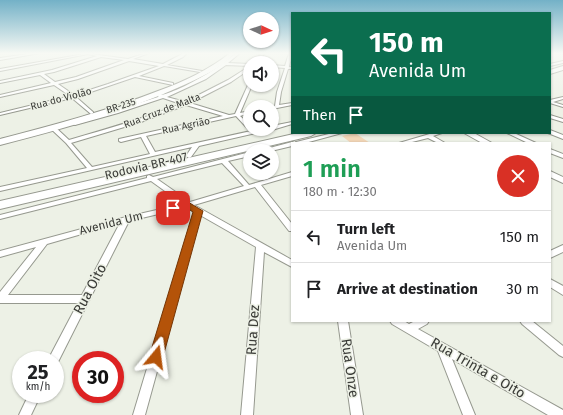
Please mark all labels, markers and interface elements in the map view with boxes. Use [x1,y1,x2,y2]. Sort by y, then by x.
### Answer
north arrow [243,12,279,48]
map controls [243,12,279,180]
text: 150 m [369,26,444,59]
icon: left [303,28,355,80]
button: sound [243,56,279,92]
text: Avenida Um [369,60,466,82]
street label: Rua do Violão [29,85,93,113]
street label: Rua Cruz de Malta [122,91,202,131]
street label: BR-235 [105,96,137,116]
button: search [243,100,279,136]
icon: arrive [345,104,367,126]
text: Then [303,106,337,124]
street label: Rua Agrião [161,115,211,137]
button: layers [243,144,279,180]
street label: Rodovia BR-407 [103,150,189,182]
text: 1 min [303,155,361,183]
button: close [497,155,539,197]
text: 180 m · 12:30 [303,184,377,199]
pin [156,191,190,225]
icon: arrive [162,197,184,219]
street label: Avenida Um [78,208,144,238]
text: Turn left [337,220,395,238]
icon: left [303,226,325,248]
text: 150 m [500,228,539,246]
text: Avenida Um [337,238,407,253]
street label: Rua Oito [70,261,110,317]
icon: arrive [303,278,325,300]
text: Arrive at destination [337,280,478,298]
text: 30 m [506,280,539,298]
street label: Rua Dez [243,304,263,356]
street label: Rua Trinta e Oito [428,334,528,402]
position arrow [135,336,177,378]
street label: Rua Onze [337,337,363,399]
speed limit sign: 30 [72,351,124,403]
text: 25 [27,360,49,384]
text: km/h [26,381,50,393]

